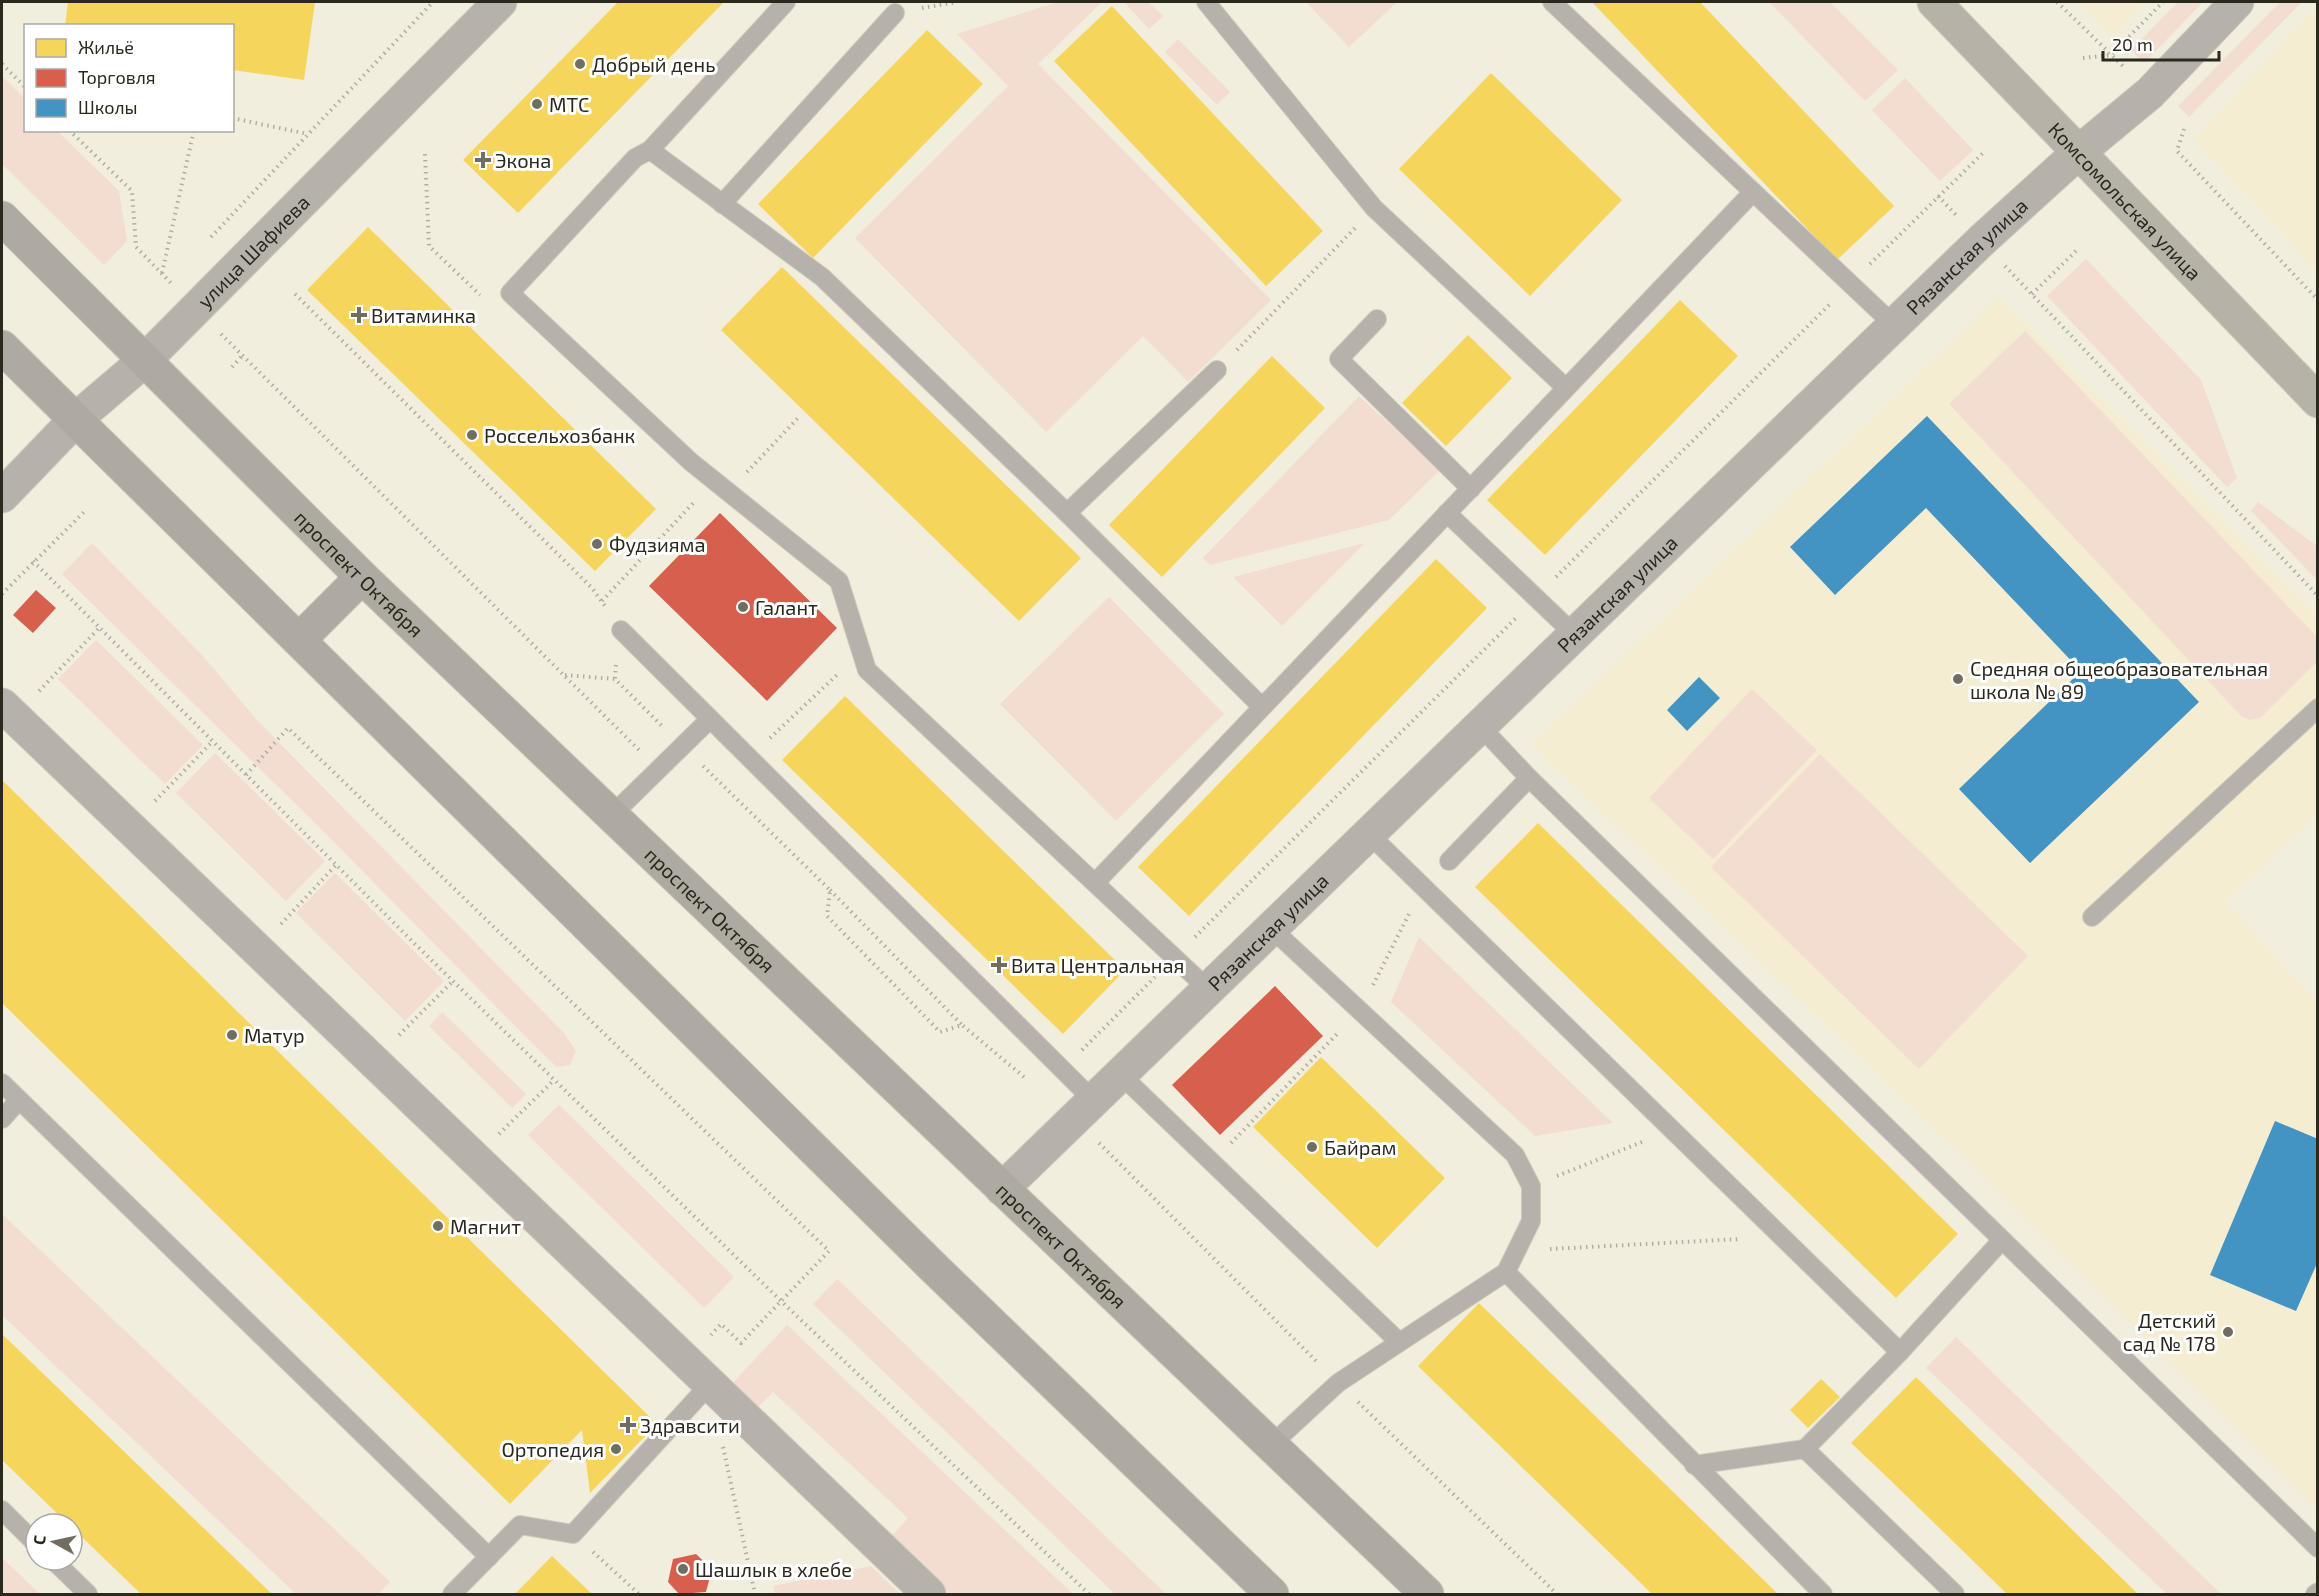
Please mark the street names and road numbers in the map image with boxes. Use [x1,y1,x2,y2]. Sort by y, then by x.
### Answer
street label: Комсомольская улица [2044,117,2207,285]
street label: улица Шафиева [192,190,314,313]
street label: Рязанская улица [1901,193,2032,319]
street label: проспект Октября [290,505,429,642]
street label: Рязанская улица [1552,530,1682,657]
street label: проспект Октября [640,842,780,977]
street label: Рязанская улица [1203,868,1333,995]
street label: проспект Октября [992,1178,1132,1313]

